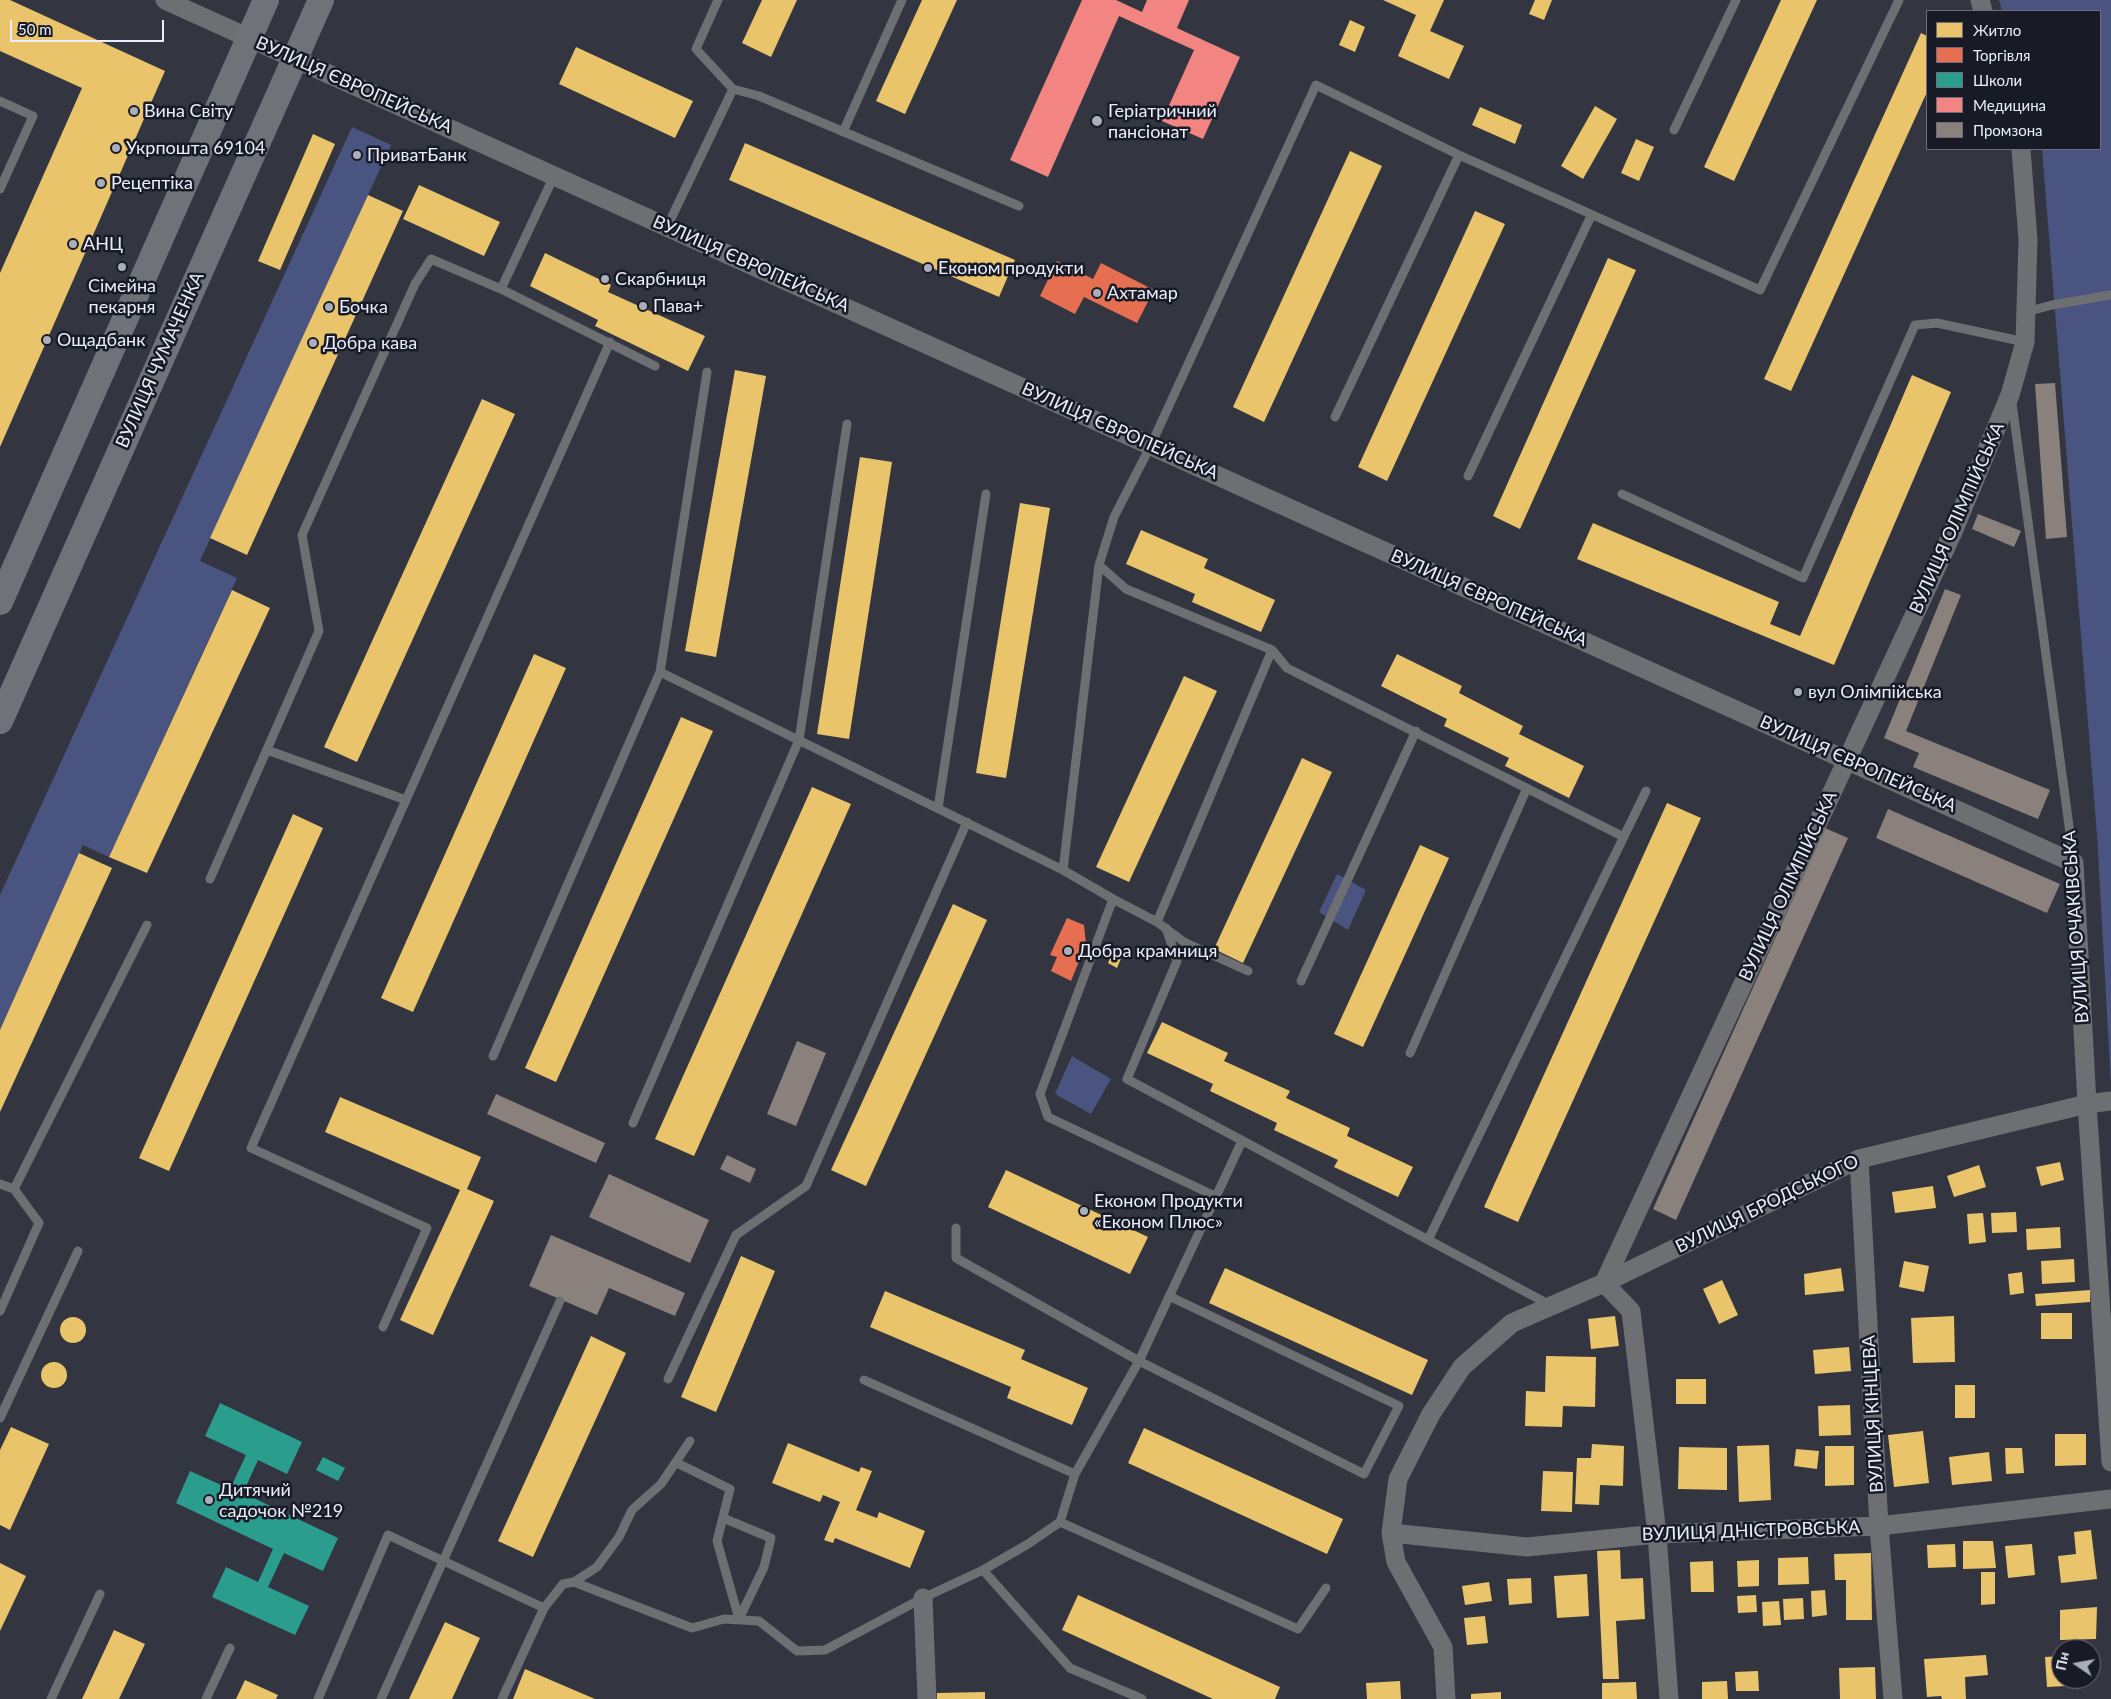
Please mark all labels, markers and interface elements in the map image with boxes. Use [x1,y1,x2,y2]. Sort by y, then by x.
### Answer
scale bar [12,10,166,42]
legend [1926,10,2101,150]
text: 50 m [18,20,52,38]
text: Житло [1973,21,2021,39]
street label: ВУЛИЦЯ ЄВРОПЕЙСЬКА [252,32,456,138]
text: Торгівля [1973,46,2030,64]
text: Школи [1973,71,2022,89]
text: Медицина [1973,96,2046,114]
place label: Вина Світу [144,100,233,122]
place label: Геріатричний пансіонат [1108,100,1217,142]
marker: Вина Світу [128,105,140,117]
marker: Геріатричний пансіонат [1090,114,1104,128]
text: Промзона [1973,121,2043,139]
place label: Укрпошта 69104 [126,137,265,159]
marker: Укрпошта 69104 [110,142,122,154]
place label: ПриватБанк [367,144,467,166]
marker: ПриватБанк [351,149,363,161]
place label: Рецептіка [111,172,193,194]
marker: Рецептіка [95,177,107,189]
street label: ВУЛИЦЯ ЄВРОПЕЙСЬКА [649,211,853,317]
place label: АНЦ [83,233,123,255]
marker: АНЦ [67,238,79,250]
place label: Економ продукти [938,257,1084,279]
marker: Сімейна пекарня [116,261,128,273]
marker: Економ продукти [922,262,934,274]
place label: Скарбниця [615,268,706,290]
street label: ВУЛИЦЯ ЧУМАЧЕНКА [111,269,209,451]
marker: Скарбниця [599,273,611,285]
place label: Сімейна пекарня [88,275,156,318]
place label: Ахтамар [1107,282,1178,304]
marker: Ахтамар [1091,287,1103,299]
place label: Пава+ [653,295,703,317]
place label: Бочка [339,296,388,318]
marker: Пава+ [637,300,649,312]
marker: Бочка [323,301,335,313]
place label: Ощадбанк [57,329,146,351]
place label: Добра кава [323,332,417,354]
marker: Ощадбанк [41,334,53,346]
marker: Добра кава [307,337,319,349]
street label: ВУЛИЦЯ ЄВРОПЕЙСЬКА [1018,378,1222,484]
street label: ВУЛИЦЯ ОЛІМПІЙСЬКА [1905,419,2009,617]
street label: ВУЛИЦЯ ЄВРОПЕЙСЬКА [1387,545,1591,651]
place label: вул Олімпійська [1808,681,1942,703]
marker: вул Олімпійська [1792,686,1804,698]
street label: ВУЛИЦЯ ЄВРОПЕЙСЬКА [1756,711,1960,817]
street label: ВУЛИЦЯ ОЛІМПІЙСЬКА [1734,788,1842,984]
street label: ВУЛИЦЯ ОЧАКІВСЬКА [2058,830,2094,1024]
place label: Добра крамниця [1078,940,1217,962]
marker: Добра крамниця [1062,945,1074,957]
street label: ВУЛИЦЯ БРОДСЬКОГО [1672,1150,1862,1258]
place label: Економ Продукти «Економ Плюс» [1094,1190,1243,1232]
marker: Економ Продукти «Економ Плюс» [1078,1205,1090,1217]
street label: ВУЛИЦЯ КІНЦЕВА [1858,1335,1888,1493]
place label: Дитячий садочок №219 [219,1479,343,1522]
marker: Дитячий садочок №219 [203,1494,215,1506]
street label: ВУЛИЦЯ ДНІСТРОВСЬКА [1641,1516,1861,1546]
north arrow [2051,1639,2101,1689]
text: Пн [2052,1650,2072,1672]

